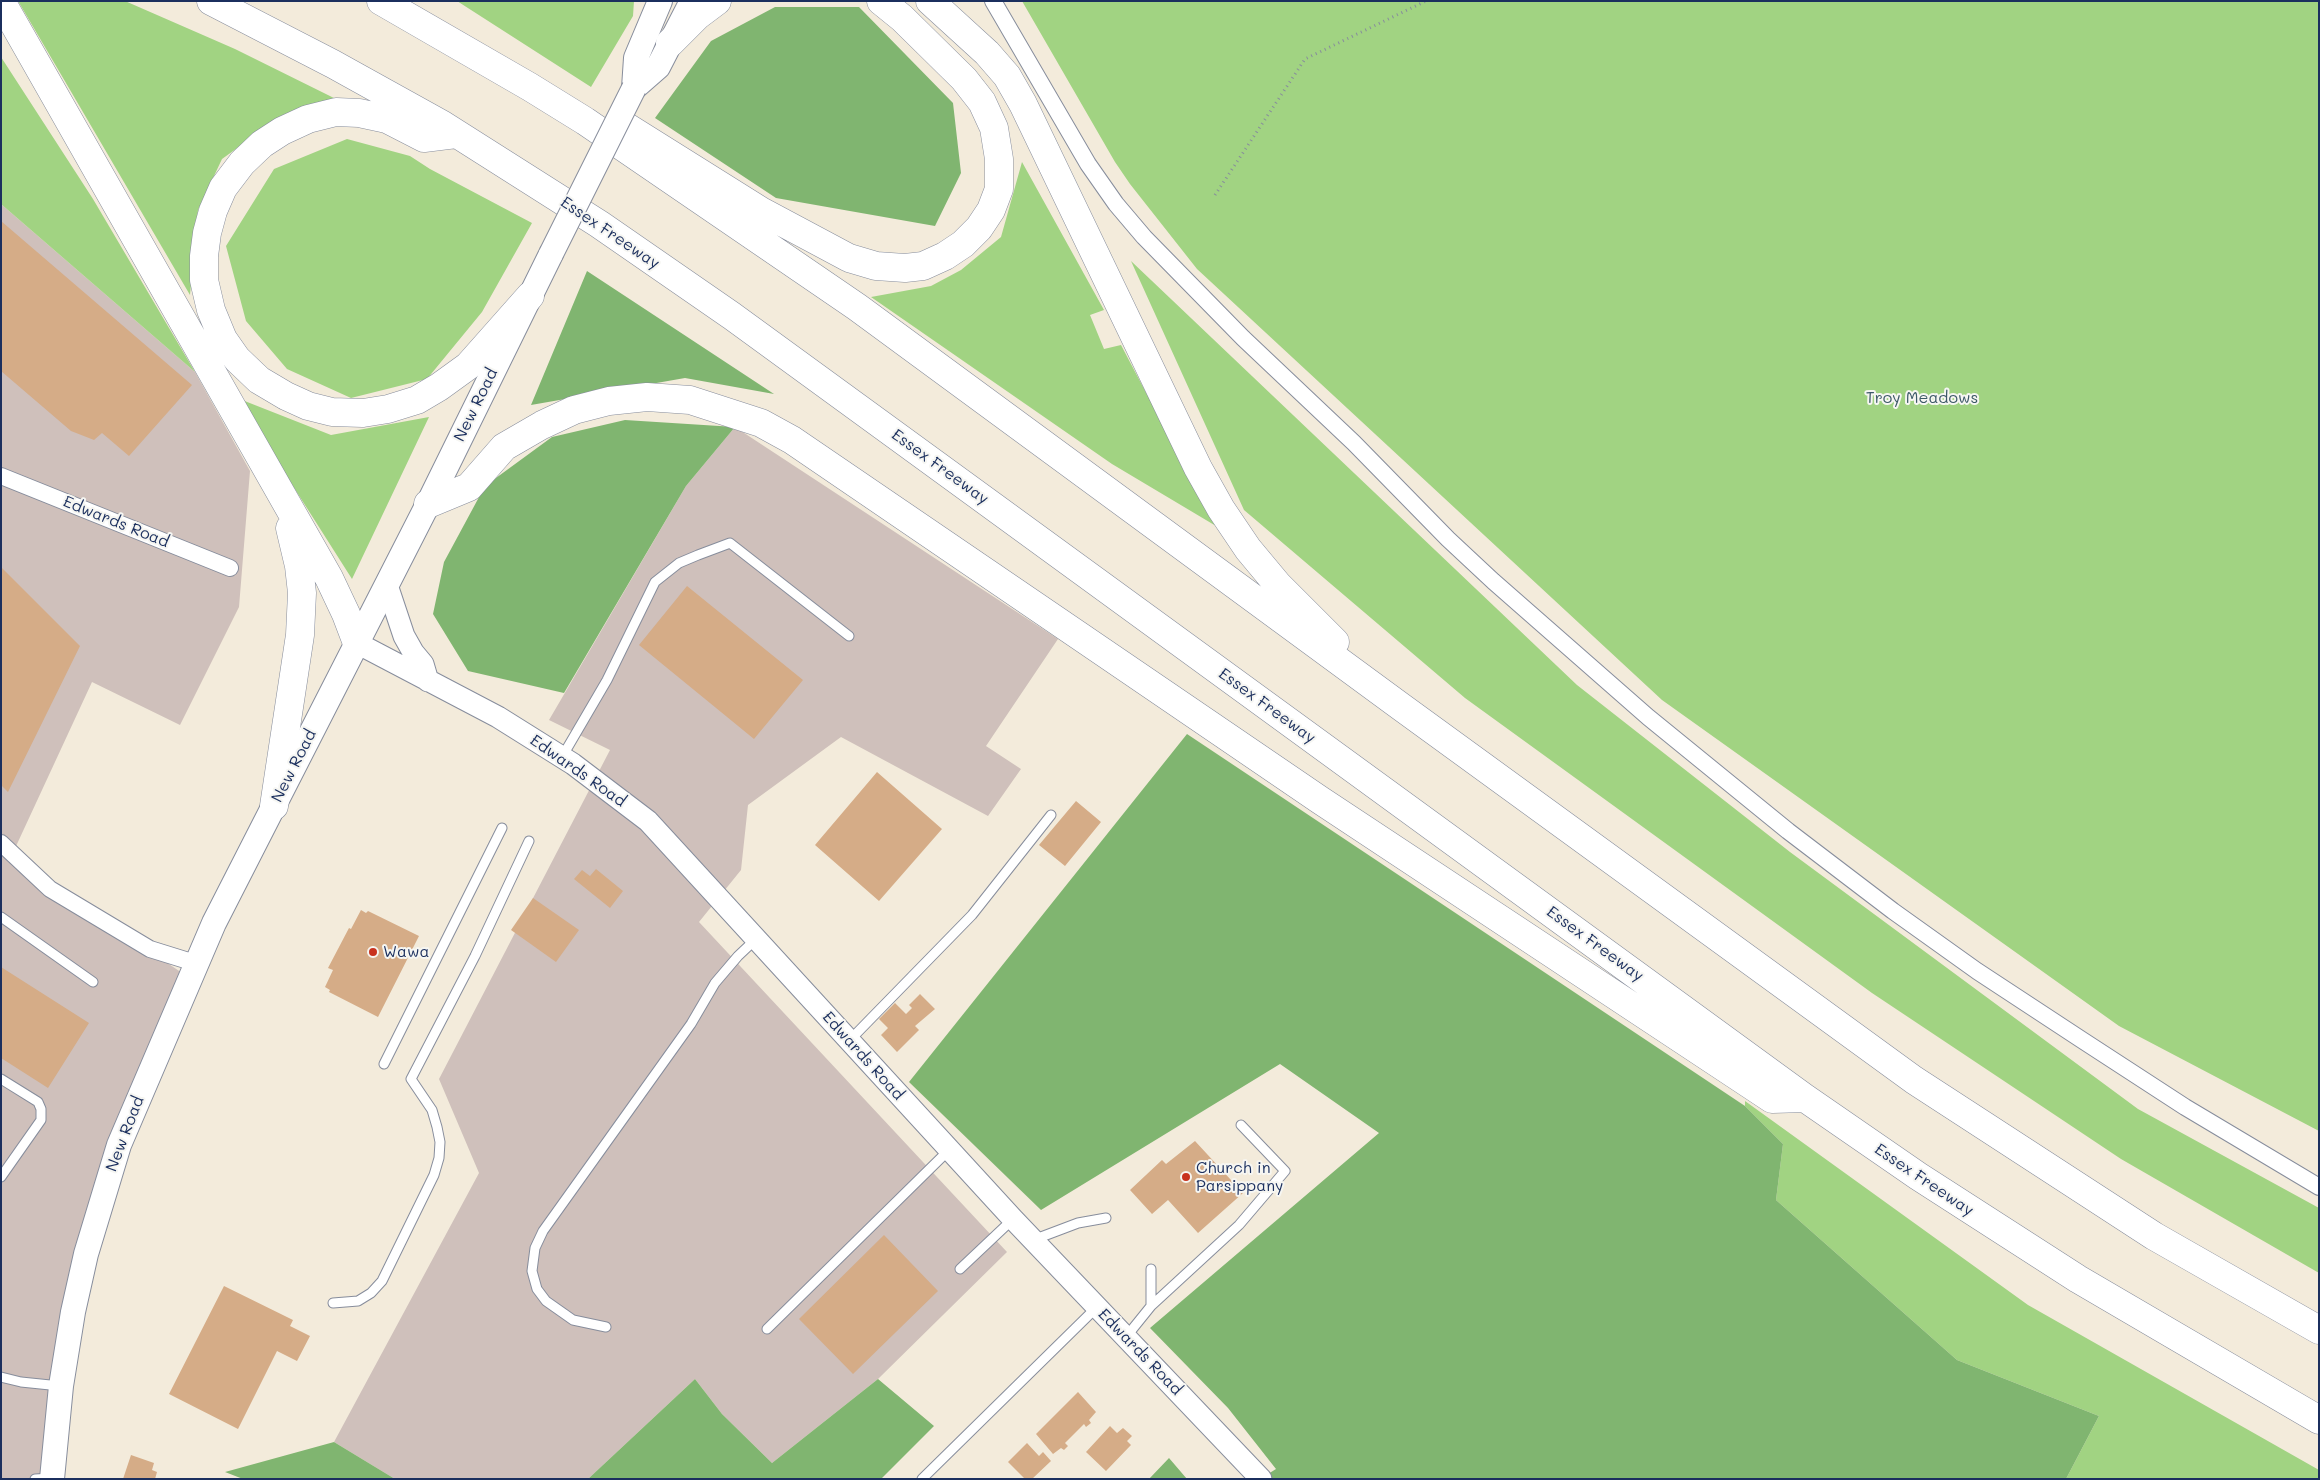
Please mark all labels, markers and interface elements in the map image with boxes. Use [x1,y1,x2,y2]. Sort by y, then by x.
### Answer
street label: Essex Freeway [557,193,663,273]
street label: New Road [450,365,502,445]
park label: Troy Meadows [1866,388,1978,408]
street label: Essex Freeway [888,425,992,509]
street label: Edwards Road [60,492,172,552]
street label: Essex Freeway [1215,664,1319,748]
street label: New Road [267,726,321,806]
street label: Edwards Road [526,731,630,811]
street label: Essex Freeway [1543,902,1647,986]
place label: Wawa [383,942,429,962]
marker: Wawa [367,946,379,958]
street label: Edwards Road [818,1008,908,1104]
street label: New Road [102,1094,148,1174]
street label: Essex Freeway [1871,1140,1977,1220]
place label: Church in Parsippany [1196,1158,1283,1196]
marker: Church in Parsippany [1180,1171,1192,1183]
street label: Edwards Road [1094,1305,1186,1399]

